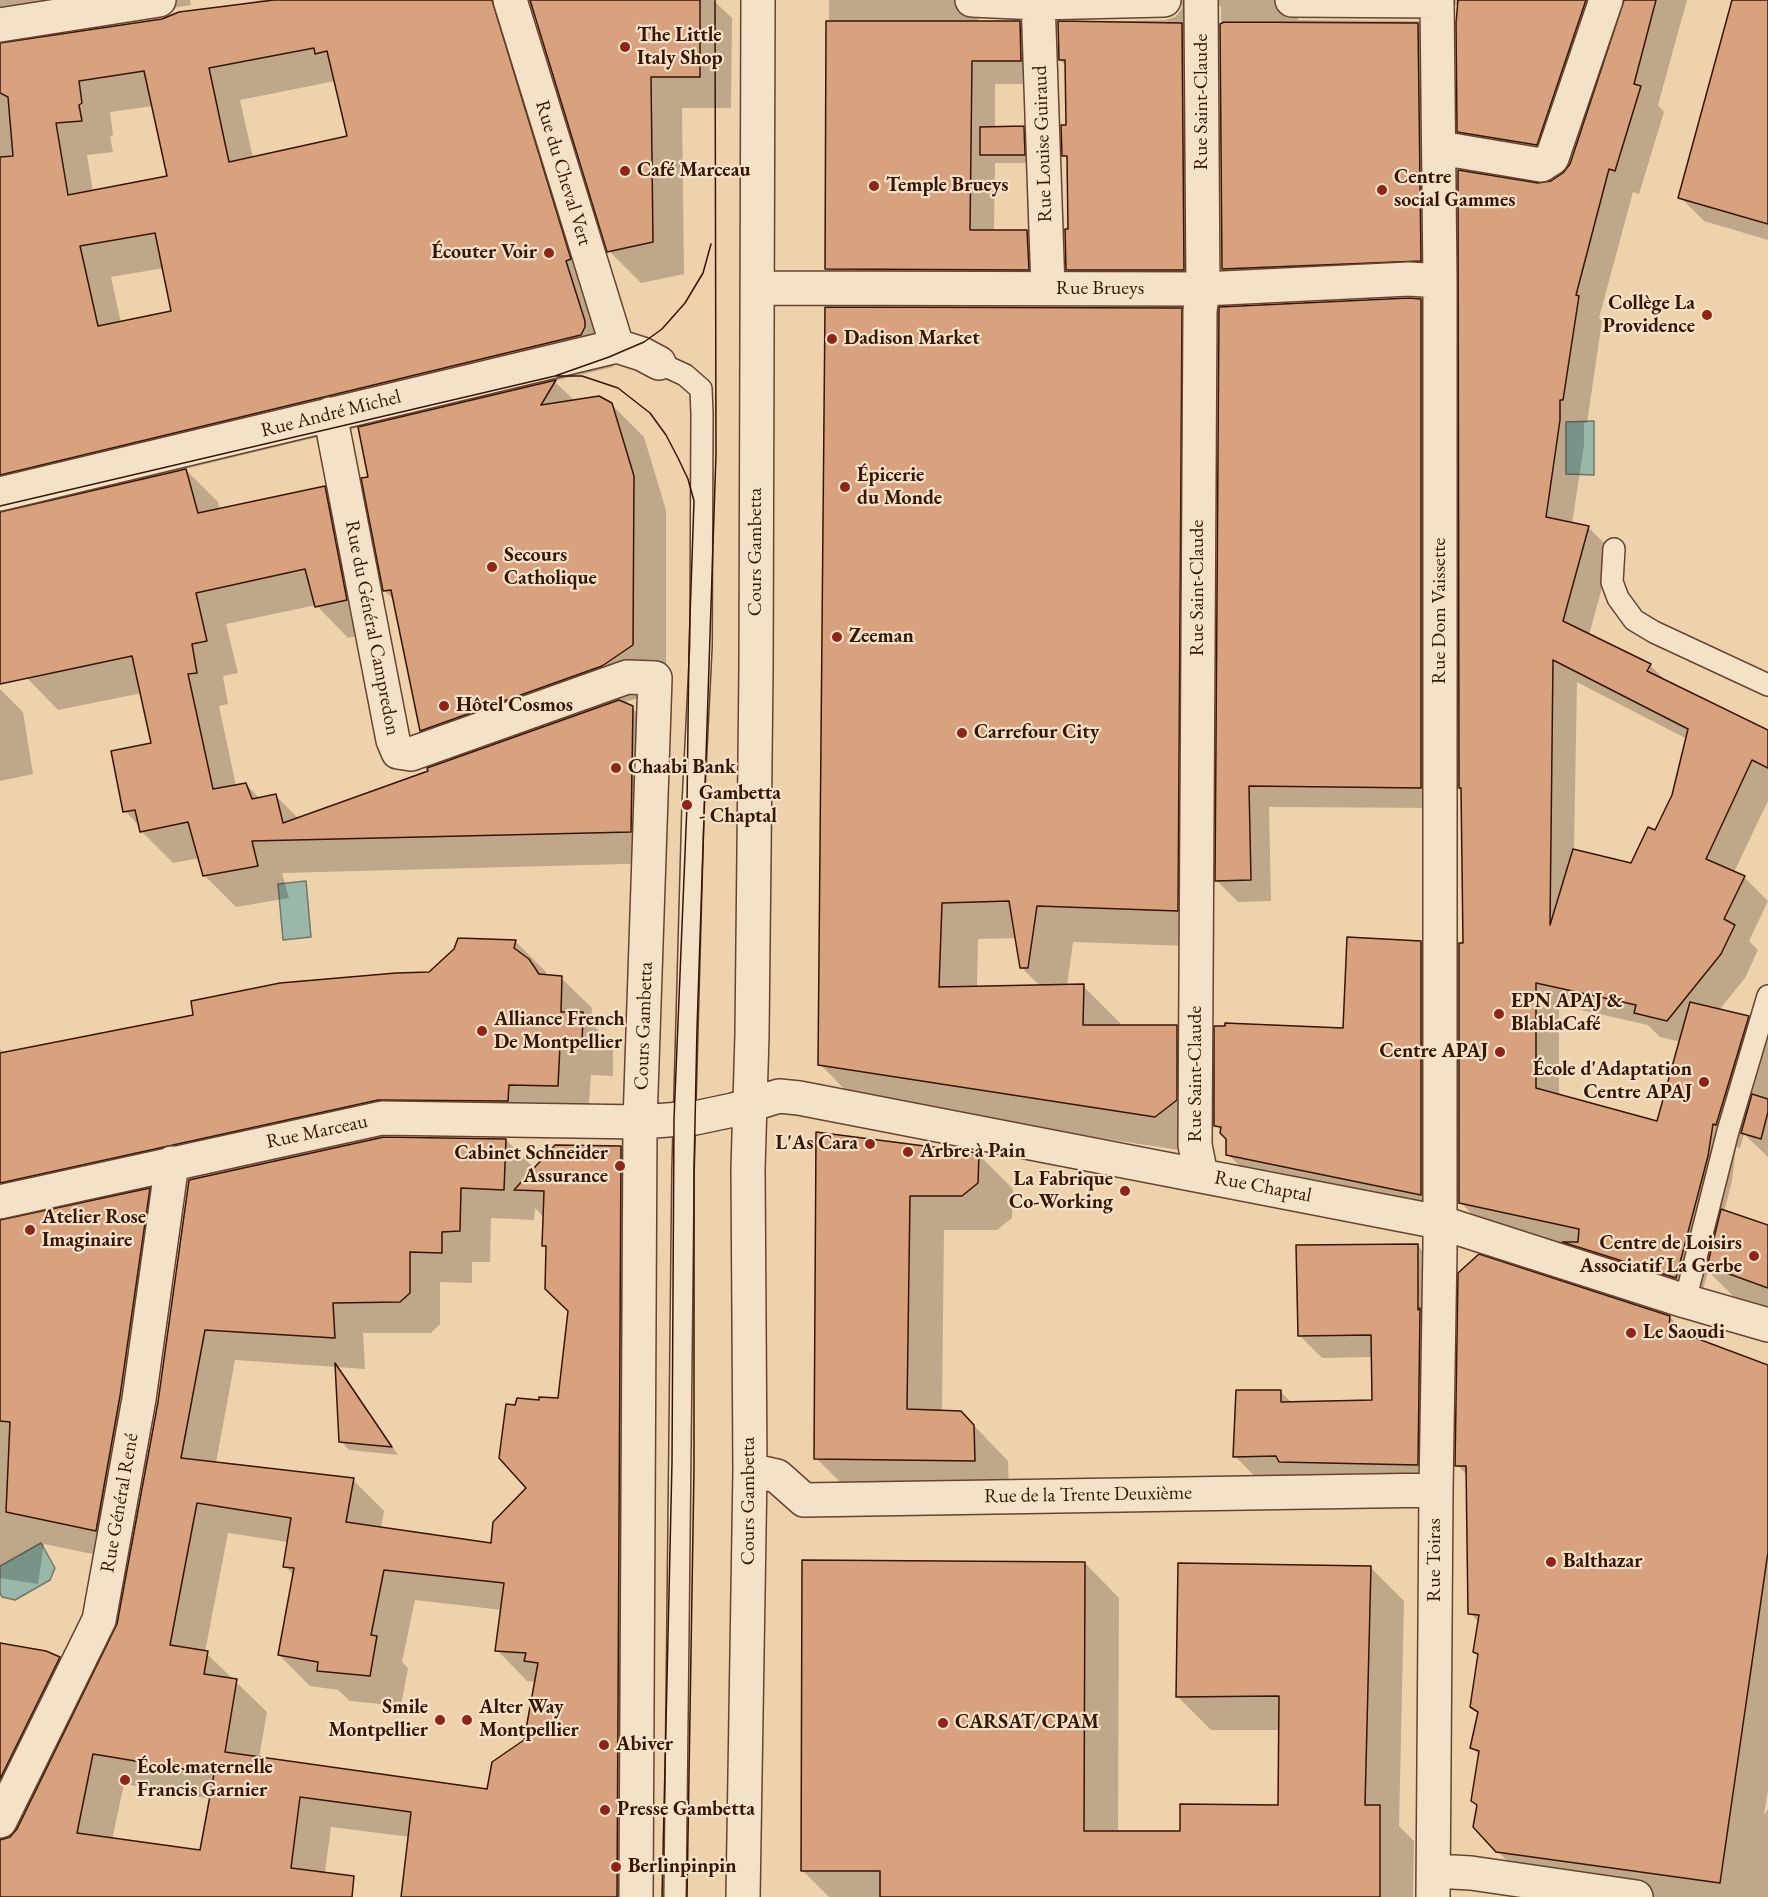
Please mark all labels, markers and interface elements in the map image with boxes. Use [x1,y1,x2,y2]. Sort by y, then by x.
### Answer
place label: The Little Italy Shop [637,24,722,71]
street label: Rue Saint-Claude [1190,34,1214,170]
marker: The Little Italy Shop [618,40,632,54]
street label: Rue Louise Guiraud [1028,65,1058,223]
street label: Rue du Cheval Vert [529,97,597,249]
place label: Café Marceau [637,159,750,183]
marker: Café Marceau [618,164,632,178]
place label: Centre social Gammes [1394,166,1516,213]
place label: Temple Brueys [886,174,1008,198]
marker: Temple Brueys [867,179,881,193]
marker: Centre social Gammes [1375,183,1389,197]
place label: Écouter Voir [431,241,537,265]
marker: Écouter Voir [542,246,556,260]
street label: Rue Brueys [1056,277,1144,301]
place label: Collège La Providence [1603,292,1695,339]
marker: Collège La Providence [1700,308,1714,322]
place label: Dadison Market [844,327,980,351]
marker: Dadison Market [825,332,839,346]
street label: Rue André Michel [258,385,404,443]
place label: Épicerie du Monde [857,464,942,511]
marker: Épicerie du Monde [838,480,852,494]
street label: Cours Gambetta [744,488,768,616]
street label: Rue du Général Campredon [339,518,405,738]
street label: Rue Saint-Claude [1186,520,1210,656]
street label: Rue Dom Vaissette [1428,538,1452,684]
place label: Secours Catholique [504,544,597,591]
marker: Secours Catholique [485,560,499,574]
place label: Zeeman [849,625,914,649]
marker: Zeeman [830,630,844,644]
place label: Hôtel Cosmos [456,694,573,718]
marker: Hôtel Cosmos [437,699,451,713]
place label: Carrefour City [974,721,1099,745]
marker: Carrefour City [955,726,969,740]
place label: Chaabi Bank [628,756,736,780]
marker: Chaabi Bank [609,761,623,775]
place label: Gambetta - Chaptal [699,782,781,829]
marker: Gambetta - Chaptal [680,798,694,812]
street label: Cours Gambetta [630,961,658,1091]
place label: EPN APAJ & BlablaCafé [1511,990,1623,1037]
street label: Rue Saint-Claude [1184,1006,1208,1142]
marker: EPN APAJ & BlablaCafé [1492,1007,1506,1021]
place label: Alliance French De Montpellier [494,1008,625,1055]
marker: Alliance French De Montpellier [475,1024,489,1038]
place label: Centre APAJ [1379,1040,1488,1064]
marker: Centre APAJ [1493,1045,1507,1059]
place label: École d'Adaptation Centre APAJ [1533,1058,1692,1105]
marker: École d'Adaptation Centre APAJ [1697,1075,1711,1089]
street label: Rue Marceau [264,1110,370,1154]
place label: L'As Cara [775,1132,858,1156]
marker: L'As Cara [863,1137,877,1151]
place label: Arbre à Pain [920,1140,1026,1164]
place label: Cabinet Schneider Assurance [454,1142,608,1189]
marker: Arbre à Pain [901,1145,915,1159]
marker: Cabinet Schneider Assurance [613,1159,627,1173]
street label: Rue Chaptal [1212,1166,1314,1208]
place label: La Fabrique Co-Working [1009,1168,1113,1215]
marker: La Fabrique Co-Working [1118,1184,1132,1198]
place label: Atelier Rose Imaginaire [42,1206,146,1253]
marker: Atelier Rose Imaginaire [23,1223,37,1237]
place label: Centre de Loisirs Associatif La Gerbe [1580,1232,1742,1279]
marker: Centre de Loisirs Associatif La Gerbe [1747,1249,1761,1263]
place label: Le Saoudi [1643,1321,1725,1345]
marker: Le Saoudi [1624,1326,1638,1340]
street label: Rue Général René [96,1431,144,1575]
street label: Cours Gambetta [737,1437,761,1565]
street label: Rue de la Trente Deuxième [984,1481,1192,1509]
street label: Rue Toiras [1423,1518,1447,1602]
place label: Balthazar [1563,1550,1642,1574]
marker: Balthazar [1544,1555,1558,1569]
place label: Smile Montpellier [328,1696,428,1743]
place label: Alter Way Montpellier [479,1696,579,1743]
place label: CARSAT/CPAM [955,1711,1099,1735]
marker: Smile Montpellier [433,1713,447,1727]
marker: Alter Way Montpellier [460,1713,474,1727]
marker: CARSAT/CPAM [936,1716,950,1730]
place label: Abiver [616,1733,673,1757]
marker: Abiver [597,1738,611,1752]
place label: École maternelle Francis Garnier [137,1756,273,1803]
marker: École maternelle Francis Garnier [118,1773,132,1787]
place label: Presse Gambetta [617,1798,755,1822]
marker: Presse Gambetta [598,1803,612,1817]
place label: Berlinpinpin [628,1855,737,1879]
marker: Berlinpinpin [609,1860,623,1874]

